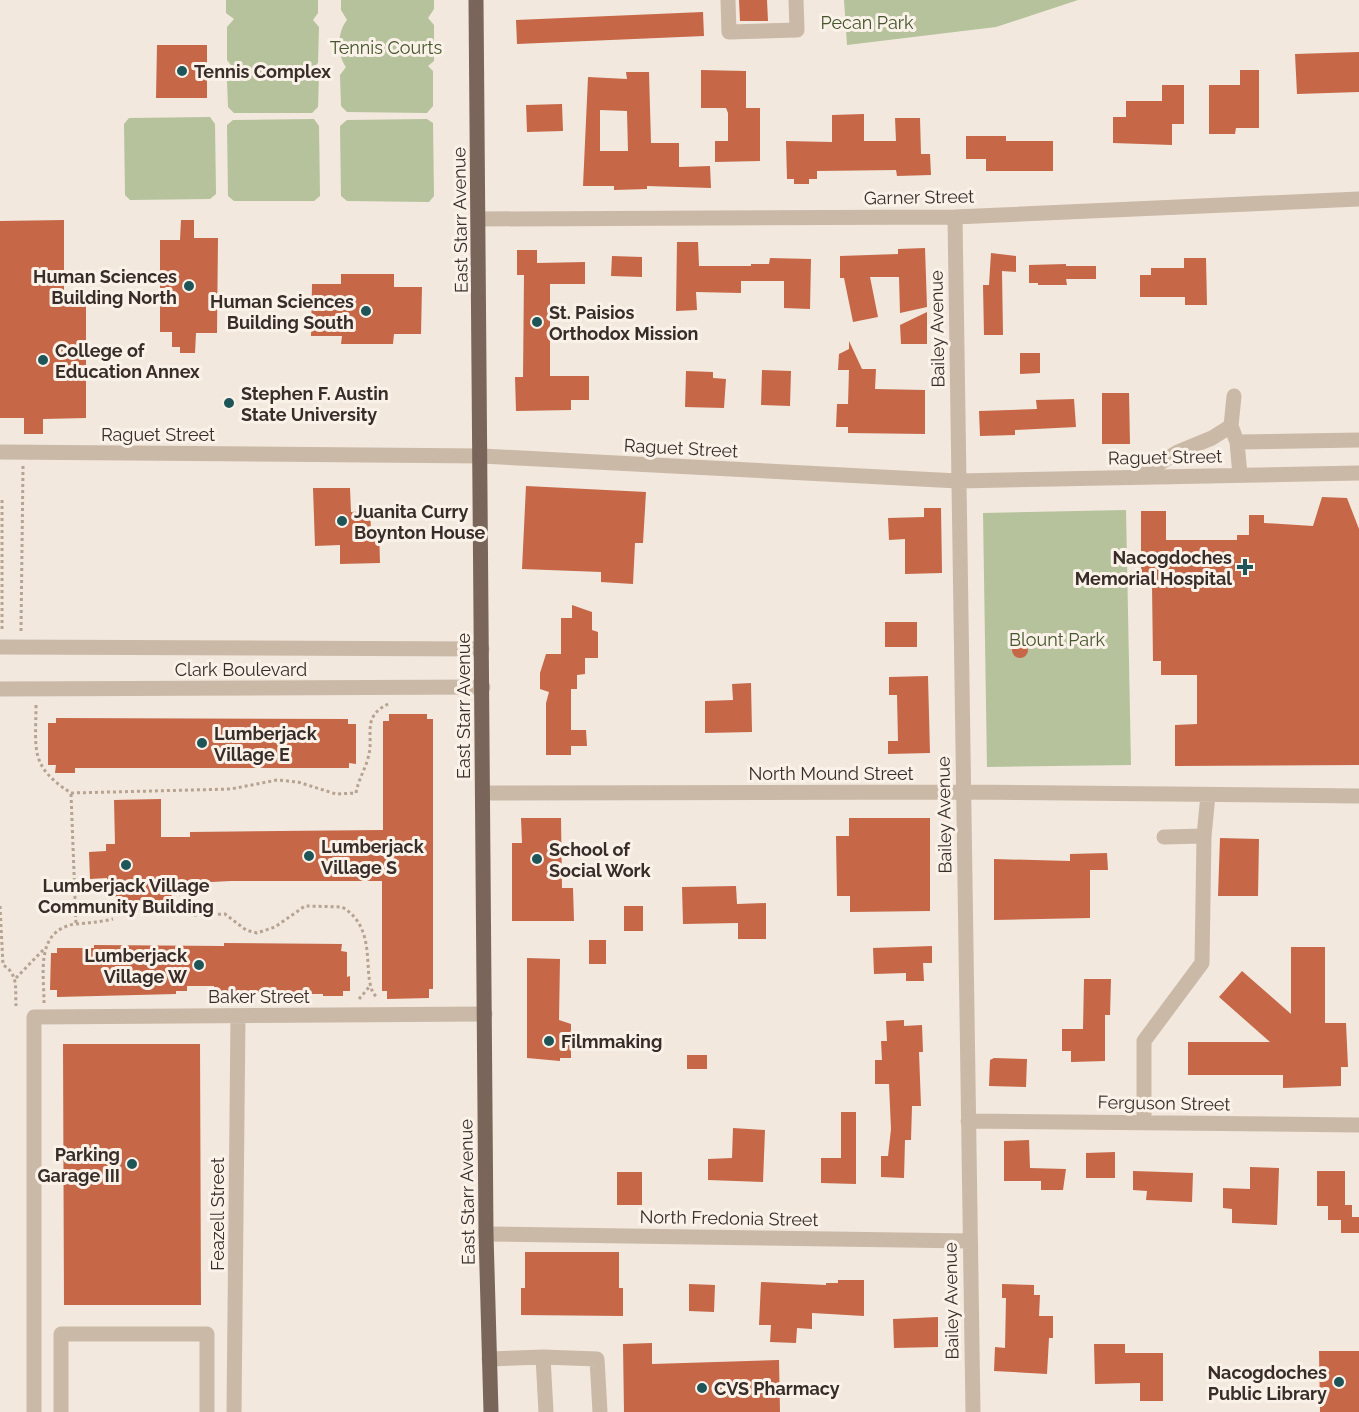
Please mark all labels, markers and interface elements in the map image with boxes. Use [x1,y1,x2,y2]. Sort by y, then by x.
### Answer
park label: Pecan Park [820,12,914,33]
park label: Tennis Courts [330,37,443,58]
place label: Tennis Complex [194,61,331,82]
marker: Tennis Complex [175,64,189,78]
street label: East Starr Avenue [448,146,472,293]
street label: Garner Street [864,186,974,208]
place label: Human Sciences Building North [33,266,177,308]
street label: Bailey Avenue [925,270,949,388]
marker: Human Sciences Building North [182,279,196,293]
place label: Human Sciences Building South [210,291,354,333]
place label: St. Paisios Orthodox Mission [549,302,698,344]
marker: Human Sciences Building South [359,304,373,318]
marker: St. Paisios Orthodox Mission [530,315,544,329]
place label: College of Education Annex [55,340,200,382]
marker: College of Education Annex [36,353,50,367]
place label: Stephen F. Austin State University [241,383,389,425]
marker: Stephen F. Austin State University [222,396,236,410]
street label: Raguet Street [101,424,215,445]
street label: Raguet Street [623,435,739,461]
street label: Raguet Street [1108,446,1222,468]
place label: Juanita Curry Boynton House [354,501,486,543]
marker: Juanita Curry Boynton House [335,514,349,528]
place label: Nacogdoches Memorial Hospital [1075,547,1232,589]
marker: Nacogdoches Memorial Hospital [1236,558,1254,576]
park label: Blount Park [1009,629,1105,650]
street label: East Starr Avenue [453,633,474,779]
street label: Clark Boulevard [175,659,307,680]
place label: Lumberjack Village E [214,723,318,765]
marker: Lumberjack Village E [195,736,209,750]
street label: Bailey Avenue [932,756,956,874]
street label: North Mound Street [748,763,914,784]
place label: Lumberjack Village S [321,836,425,878]
place label: School of Social Work [549,839,651,881]
marker: Lumberjack Village S [302,849,316,863]
marker: School of Social Work [530,852,544,866]
marker: Lumberjack Village Community Building [119,858,133,872]
place label: Lumberjack Village Community Building [38,875,214,917]
place label: Lumberjack Village W [84,945,188,987]
marker: Lumberjack Village W [192,958,206,972]
street label: Baker Street [208,986,310,1007]
place label: Filmmaking [561,1031,662,1052]
marker: Filmmaking [542,1034,556,1048]
street label: Ferguson Street [1097,1091,1231,1115]
street label: East Starr Avenue [455,1118,479,1265]
place label: Parking Garage III [37,1144,120,1186]
marker: Parking Garage III [125,1157,139,1171]
street label: Feazell Street [207,1157,228,1271]
street label: North Fredonia Street [639,1206,819,1230]
street label: Bailey Avenue [939,1242,963,1360]
place label: Nacogdoches Public Library [1207,1362,1327,1404]
marker: Nacogdoches Public Library [1332,1375,1346,1389]
place label: CVS Pharmacy [714,1378,840,1399]
marker: CVS Pharmacy [695,1381,709,1395]

